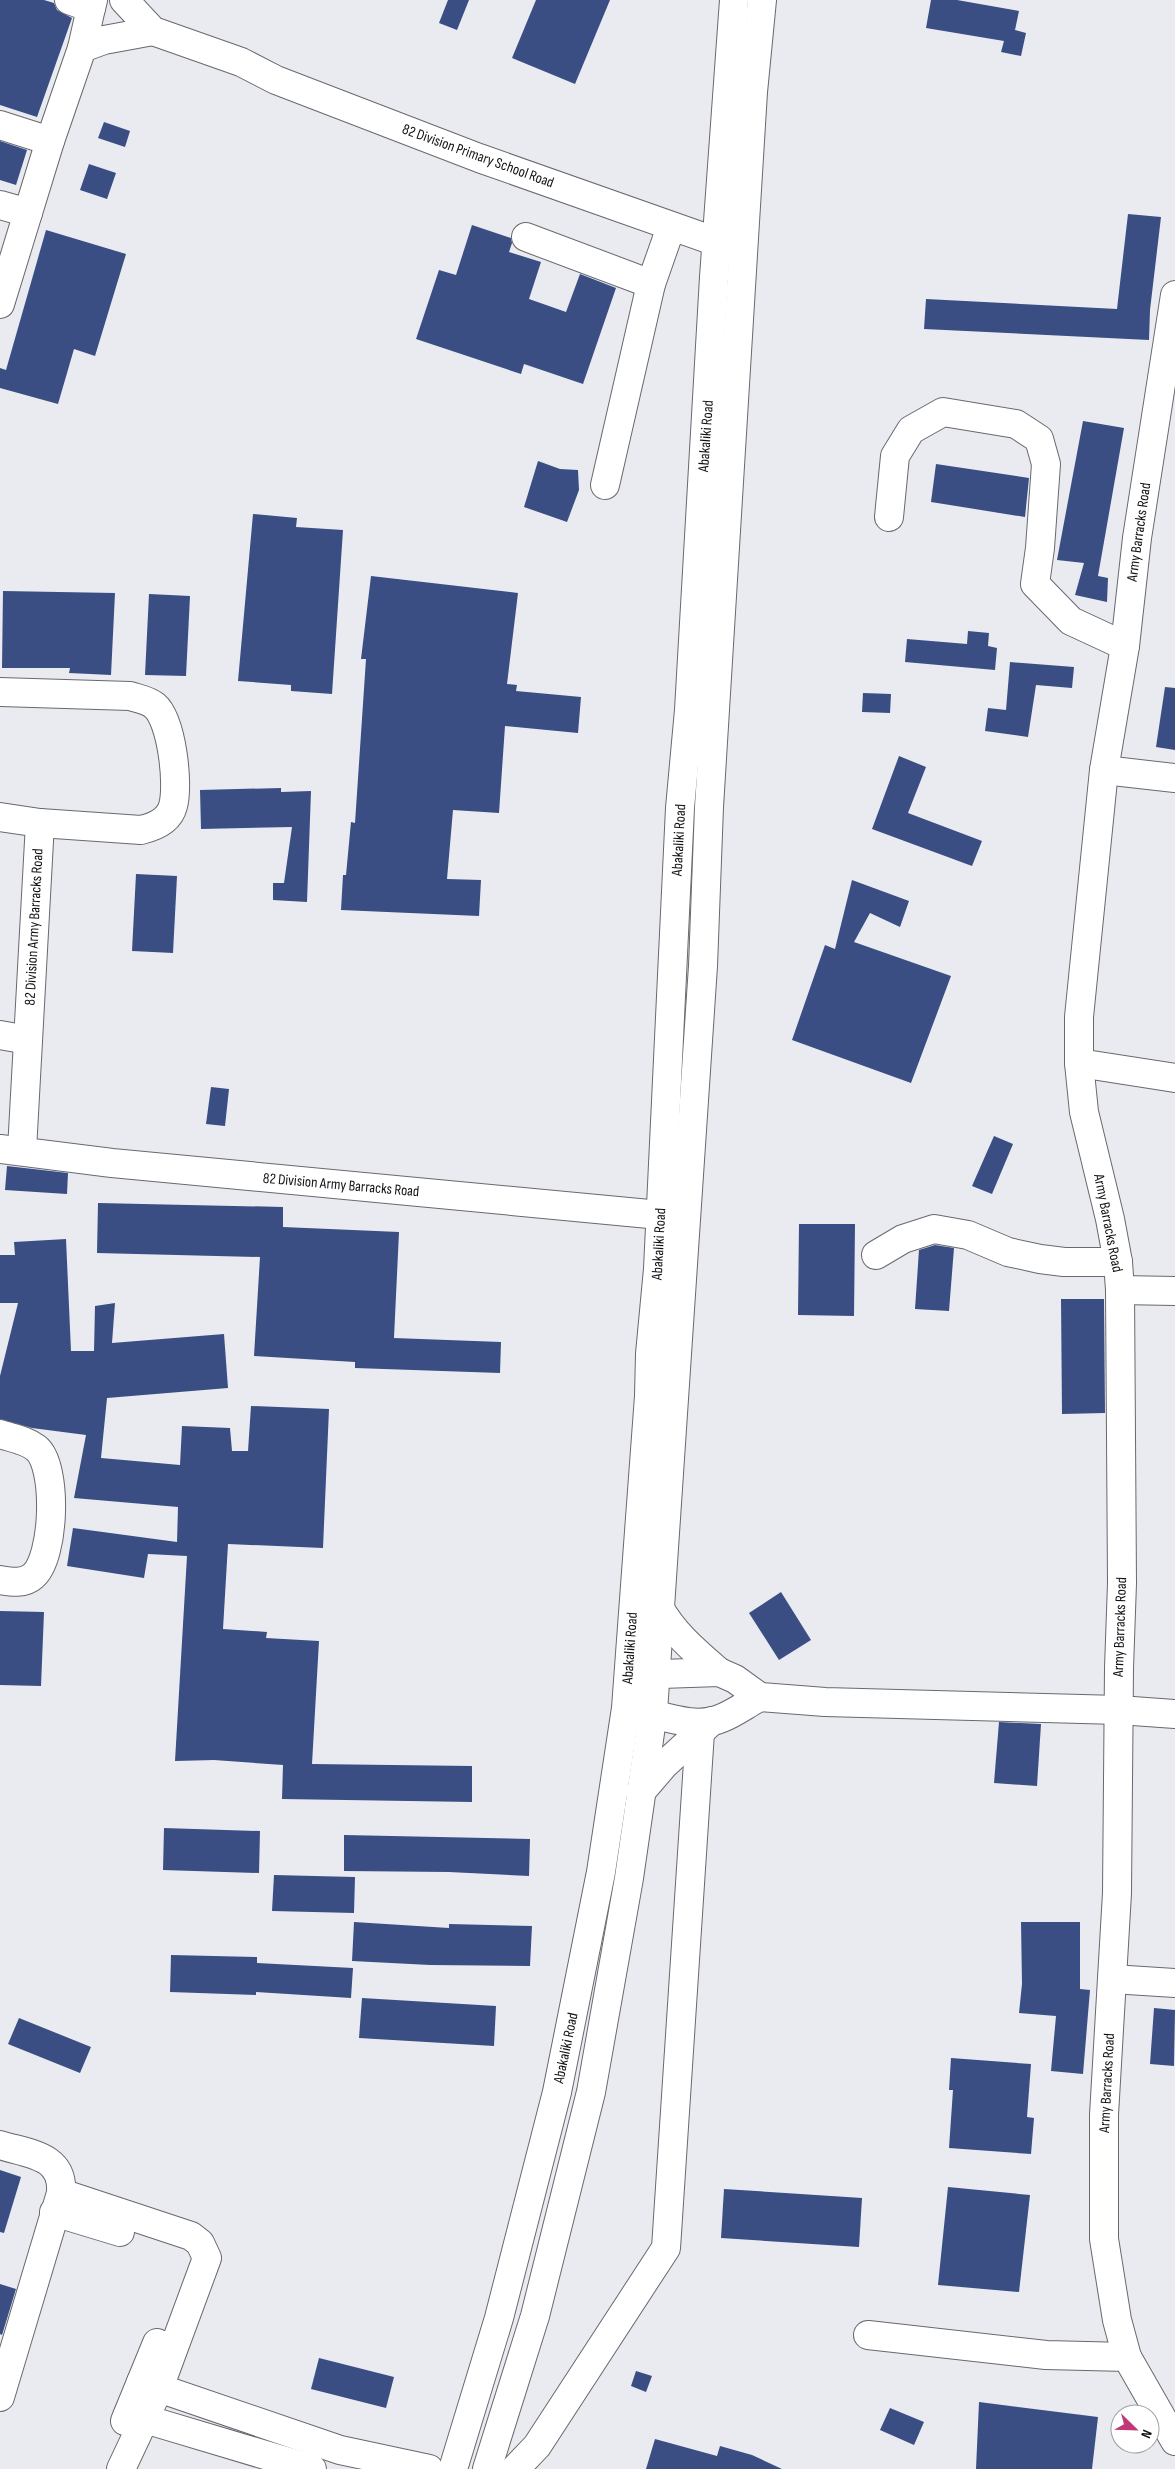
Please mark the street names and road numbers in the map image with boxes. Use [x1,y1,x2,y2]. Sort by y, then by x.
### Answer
street label: 82 Division Primary School Road [399,120,557,192]
street label: Abakaliki Road [694,399,718,474]
street label: Army Barracks Road [1123,481,1155,584]
street label: Abakaliki Road [668,804,690,877]
street label: 82 Division Army Barracks Road [20,848,48,1006]
street label: 82 Division Army Barracks Road [262,1169,420,1201]
street label: Army Barracks Road [1089,1171,1127,1274]
street label: Abakaliki Road [648,1208,670,1281]
street label: Army Barracks Road [1109,1577,1131,1678]
street label: Abakaliki Road [618,1611,642,1686]
street label: Abakaliki Road [549,2011,583,2086]
street label: Army Barracks Road [1095,2033,1119,2134]

